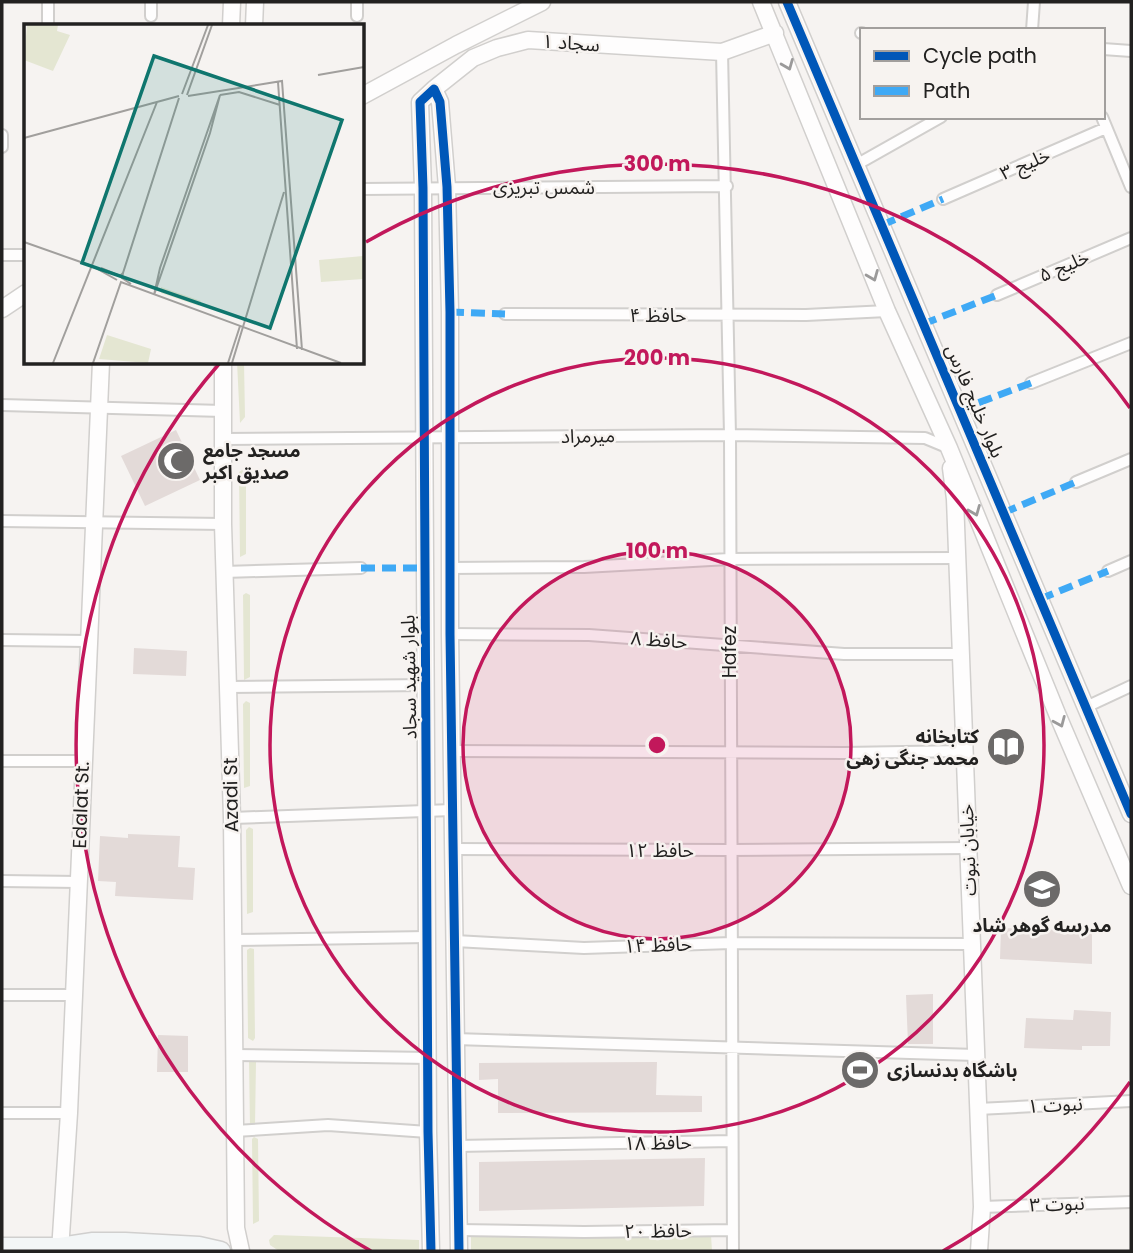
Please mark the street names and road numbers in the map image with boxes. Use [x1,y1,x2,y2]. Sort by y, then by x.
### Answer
street label: سجاد ۱ [541,28,601,58]
street label: خلیج ۳ [996,141,1055,188]
street label: شمس تبریزی [493,174,595,201]
street label: خلیج ۵ [1035,243,1094,290]
street label: حافظ ۴ [630,302,686,329]
street label: بلوار خلیج فارس [938,340,1011,462]
street label: میرمراد [561,422,615,450]
street label: بلوار شهید سجاد [394,614,424,740]
street label: حافظ ۸ [630,625,688,655]
street label: Hafez [716,626,743,678]
street label: Azadi St [217,757,245,833]
street label: Edalat St. [66,761,96,849]
street label: خیابان نبوت [953,804,983,896]
street label: حافظ ۱۲ [626,837,694,864]
street label: حافظ ۱۴ [624,930,692,960]
street label: نبوت ۱ [1027,1090,1083,1120]
street label: حافظ ۱۸ [624,1129,692,1157]
street label: نبوت ۳ [1029,1190,1085,1218]
street label: حافظ ۲۰ [624,1217,692,1245]

